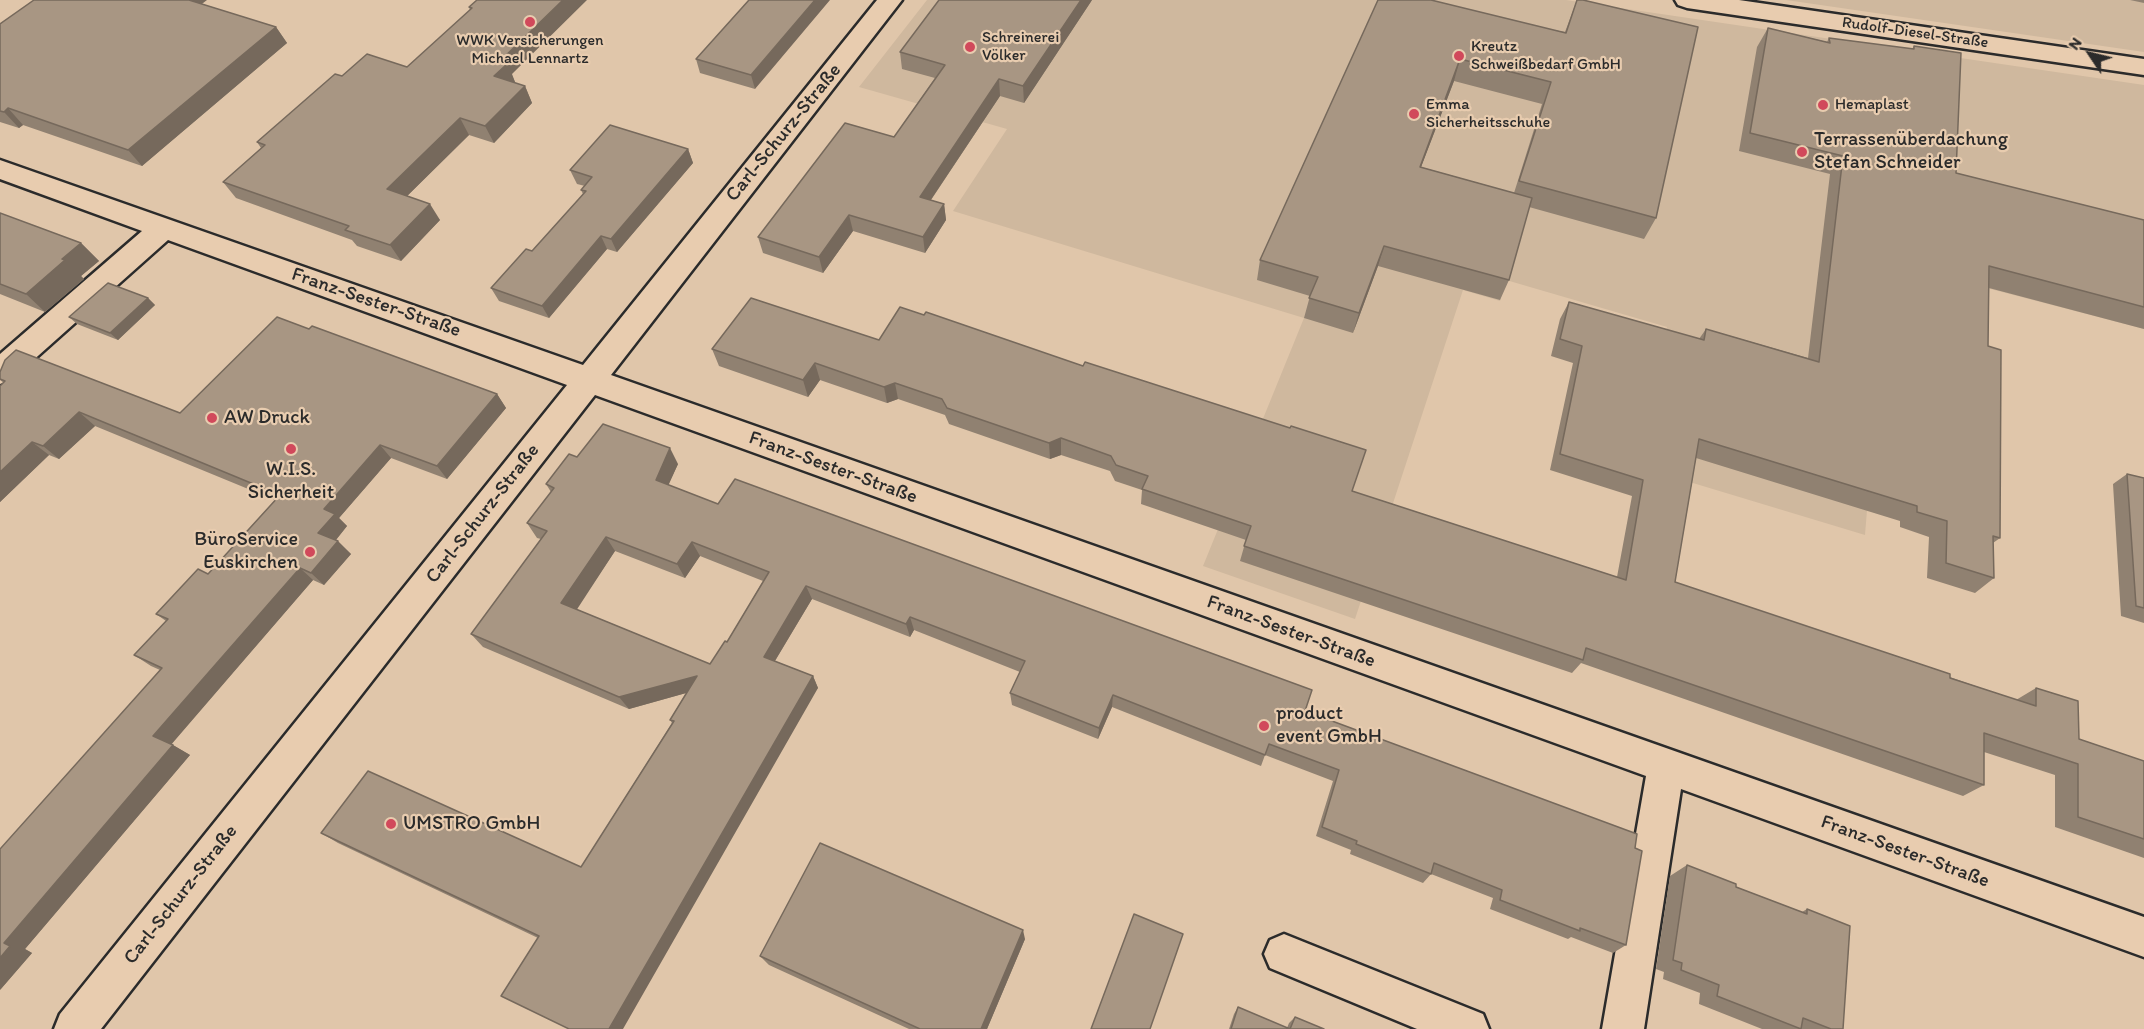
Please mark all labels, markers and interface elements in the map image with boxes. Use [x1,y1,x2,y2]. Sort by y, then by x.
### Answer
street label: Rudolf-Diesel-Straße [1841,13,1989,53]
marker: WWK Versicherungen Michael Lennartz [523,15,537,29]
north arrow [2060,24,2120,84]
place label: Schreinerei Völker [982,28,1059,66]
place label: WWK Versicherungen Michael Lennartz [456,31,604,69]
text: N [2064,34,2086,53]
place label: Kreutz Schweißbedarf GmbH [1471,37,1621,75]
marker: Schreinerei Völker [963,40,977,54]
marker: Kreutz Schweißbedarf GmbH [1452,49,1466,63]
street label: Carl-Schurz-Straße [721,59,847,207]
place label: Emma Sicherheitsschuhe [1426,95,1550,133]
place label: Hemaplast [1835,95,1909,115]
marker: Hemaplast [1816,98,1830,112]
marker: Emma Sicherheitsschuhe [1407,107,1421,121]
place label: Terrassenüberdachung Stefan Schneider [1814,128,2008,175]
marker: Terrassenüberdachung Stefan Schneider [1795,145,1809,159]
street label: Franz-Sester-Straße [288,263,464,343]
place label: AW Druck [224,406,310,430]
marker: AW Druck [205,411,219,425]
street label: Franz-Sester-Straße [745,426,921,510]
street label: Carl-Schurz-Straße [421,439,545,589]
marker: W.I.S. Sicherheit [284,442,298,456]
place label: W.I.S. Sicherheit [248,458,334,505]
place label: BüroService Euskirchen [194,528,298,575]
marker: BüroService Euskirchen [303,545,317,559]
street label: Franz-Sester-Straße [1203,590,1379,674]
place label: product event GmbH [1276,702,1382,749]
marker: product event GmbH [1257,719,1271,733]
street label: Franz-Sester-Straße [1817,810,1993,894]
place label: UMSTRO GmbH [403,812,540,836]
marker: UMSTRO GmbH [384,817,398,831]
street label: Carl-Schurz-Straße [119,820,243,970]

